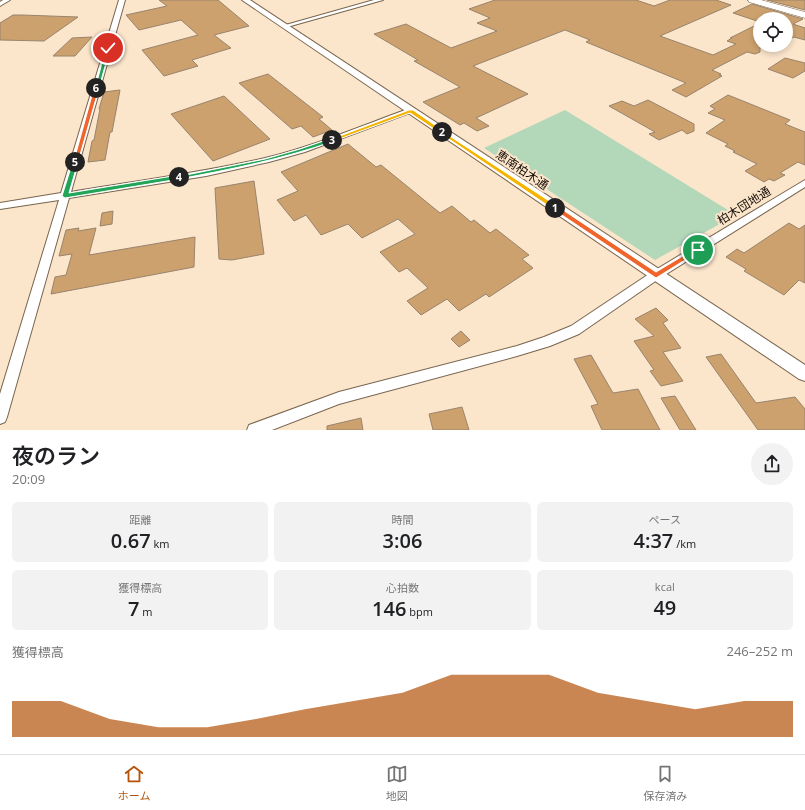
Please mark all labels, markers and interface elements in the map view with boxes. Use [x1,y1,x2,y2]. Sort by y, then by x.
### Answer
map controls [753,12,793,52]
button: locate [753,12,793,52]
pin [91,31,125,65]
icon: check [97,37,119,59]
pin: 6 [86,78,106,98]
text: 6 [93,80,99,95]
pin: 2 [432,122,452,142]
text: 2 [439,124,445,139]
pin: 3 [322,130,342,150]
text: 3 [329,132,335,147]
street label: 恵南柏木通 [493,146,552,193]
pin: 5 [65,152,85,172]
text: 5 [72,154,78,169]
pin: 4 [169,167,189,187]
text: 4 [176,169,182,184]
street label: 柏木団地通 [714,182,774,229]
pin: 1 [545,198,565,218]
text: 1 [552,200,558,215]
pin [681,233,715,267]
icon: arrive [687,239,709,261]
text: 夜のラン [12,440,100,470]
button: share [751,443,793,485]
text: 20:09 [12,470,45,488]
text: 距離 [129,512,151,527]
text: 時間 [391,512,413,527]
text: ペース [649,512,681,527]
text: 0.67 [111,527,151,554]
text: 3:06 [383,527,422,554]
text: 4:37 [634,527,673,554]
text: km [151,536,169,551]
text: /km [673,536,696,551]
text: kcal [655,579,675,594]
text: 獲得標高 [118,580,162,595]
text: 心拍数 [386,580,419,595]
text: 49 [653,594,676,621]
text: 7 [128,595,139,622]
text: 146 [372,595,406,622]
text: m [139,604,152,619]
text: bpm [406,604,433,619]
text: 246–252 m [726,642,793,660]
text: 獲得標高 [12,643,64,661]
tab: ホーム [118,763,150,803]
tab: 地図 [386,763,408,803]
tab: 保存済み [643,763,687,803]

